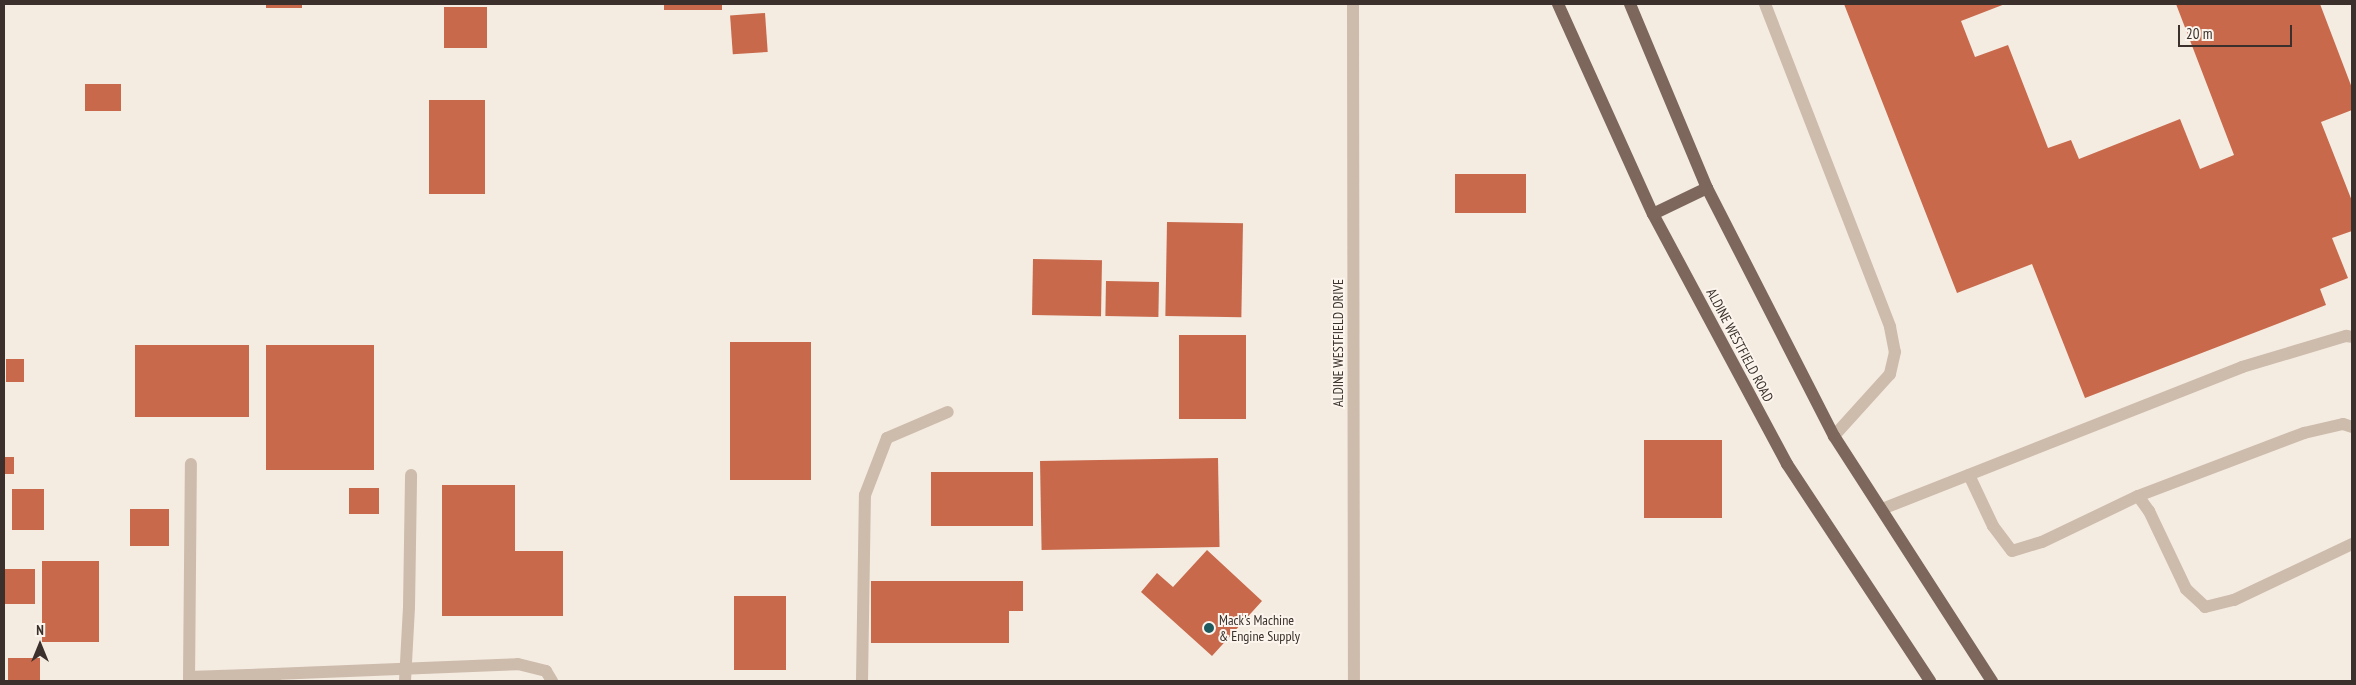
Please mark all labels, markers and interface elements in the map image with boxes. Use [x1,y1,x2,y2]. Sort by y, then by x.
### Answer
scale bar [2181,15,2295,47]
text: 20 m [2186,24,2212,43]
street label: ALDINE WESTFIELD DRIVE [1330,279,1346,407]
street label: ALDINE WESTFIELD ROAD [1703,285,1777,405]
place label: Mack's Machine & Engine Supply [1219,612,1300,644]
north arrow [15,620,65,670]
text: N [36,621,44,639]
marker: Mack's Machine & Engine Supply [1203,622,1215,634]

